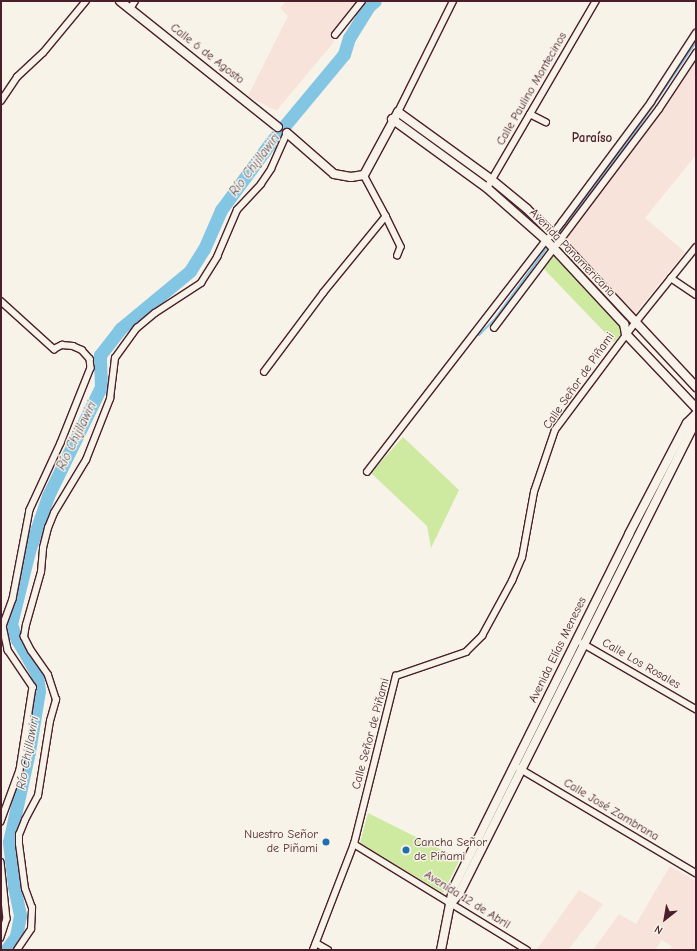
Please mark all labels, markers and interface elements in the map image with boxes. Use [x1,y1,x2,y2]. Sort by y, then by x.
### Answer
street label: Calle 6 de Agosto [167,21,247,87]
street label: Calle Paulino Montecinos [494,30,570,148]
district label: Paraíso [572,130,612,146]
water label: Río Chijllawiri [226,131,284,199]
street label: Avenida Panamericana [526,206,618,300]
street label: Calle Señor de Piñami [540,330,618,432]
water label: Río Chijllawiri [54,399,100,473]
street label: Avenida Elías Meneses [526,595,590,705]
street label: Calle Los Rosales [599,636,683,692]
street label: Calle Señor de Piñami [349,677,393,791]
water label: Río Chijllawiri [13,715,43,791]
street label: Calle José Zambrana [561,776,661,844]
place label: Nuestro Señor de Piñami [244,828,318,856]
place label: Cancha Señor de Piñami [414,836,487,864]
marker: Nuestro Señor de Piñami [321,837,331,847]
marker: Cancha Señor de Piñami [401,845,411,855]
street label: Avenida 12 de Abril [421,868,513,932]
north arrow [645,899,685,939]
text: N [652,922,665,937]

